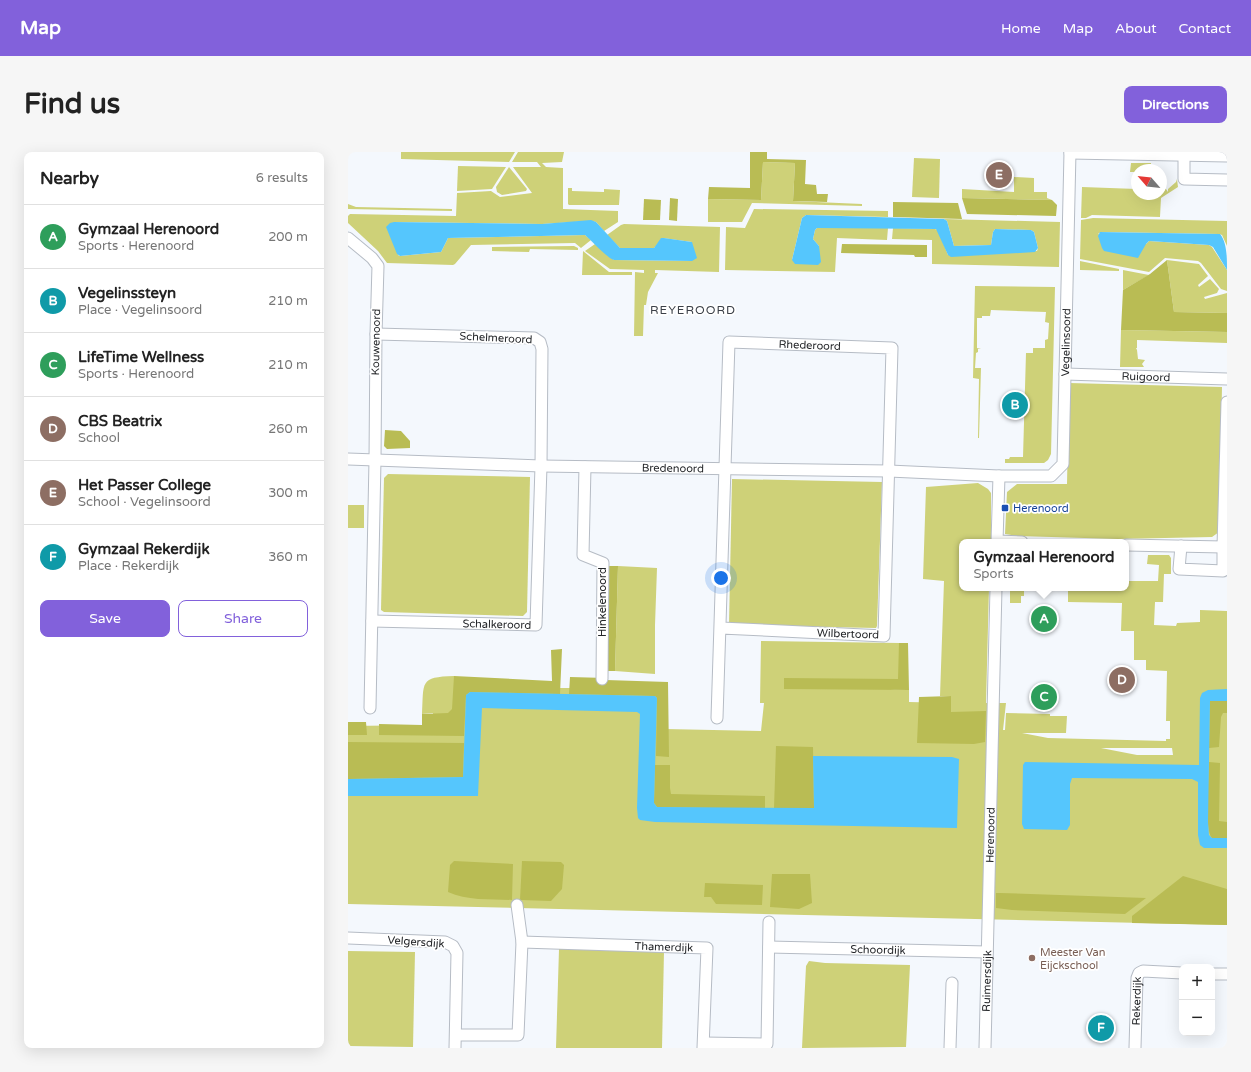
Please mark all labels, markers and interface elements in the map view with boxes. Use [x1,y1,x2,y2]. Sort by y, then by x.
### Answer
text: Map [20,17,61,39]
text: Home [1001,20,1041,37]
text: Map [1063,20,1093,37]
text: About [1115,20,1157,37]
text: Contact [1179,20,1231,37]
button: Directions [1124,86,1227,123]
text: Find us [24,87,120,121]
pin: E [986,160,1012,190]
north arrow [1131,164,1167,200]
text: Nearby [40,168,99,189]
text: 6 results [256,170,308,186]
text: Gymzaal Herenoord [78,220,219,238]
text: A [48,229,58,245]
text: 200 m [268,229,308,245]
text: Sports · Herenoord [78,238,194,254]
text: Vegelinssteyn [78,284,176,302]
text: B [48,293,58,309]
text: 210 m [268,293,308,309]
text: Place · Vegelinsoord [78,302,202,318]
district label: REYEROORD [650,303,736,317]
street label: Kouwenoord [369,308,383,375]
street label: Vegelinsoord [1058,308,1073,377]
street label: Schelmeroord [459,330,533,346]
street label: Rhederoord [778,337,841,353]
text: LifeTime Wellness [78,348,204,366]
text: C [48,357,58,373]
text: 210 m [268,357,308,373]
text: Sports · Herenoord [78,366,194,382]
street label: Ruigoord [1121,369,1171,384]
pin: B [1002,390,1028,420]
text: CBS Beatrix [78,412,162,430]
text: D [48,421,58,437]
text: 260 m [268,421,308,437]
text: School [78,430,120,446]
street label: Bredenoord [642,461,704,475]
text: Het Passer College [78,476,211,494]
text: E [49,485,57,501]
text: 300 m [268,485,308,501]
text: School · Vegelinsoord [78,494,211,510]
place label: Herenoord [1013,502,1069,515]
marker: Herenoord [1000,503,1010,513]
popup [959,539,1129,591]
text: Gymzaal Rekerdijk [78,540,210,558]
text: Gymzaal Herenoord [973,548,1115,566]
text: F [49,549,57,565]
text: 360 m [268,549,308,565]
text: Place · Rekerdijk [78,558,179,574]
text: Sports [973,566,1014,582]
street label: Hinkelenoord [596,567,609,637]
your location [711,568,731,588]
button: Save [40,600,170,637]
button: Share [178,600,308,637]
pin: A [1031,604,1057,634]
street label: Schalkeroord [462,617,532,631]
street label: Wilbertoord [817,626,879,642]
pin: D [1109,665,1135,695]
pin: C [1031,682,1057,712]
street label: Herenoord [983,807,997,863]
street label: Velgersdijk [387,934,445,950]
street label: Thamerdijk [635,939,693,954]
street label: Schoordijk [850,942,906,957]
place label: Meester Van Eijckschool [1040,946,1106,972]
street label: Ruimersdijk [979,950,994,1012]
marker: Meester Van Eijckschool [1027,953,1037,963]
map controls [1179,964,1215,1036]
button: + [1179,964,1215,1000]
street label: Rekerdijk [1129,976,1144,1026]
button: − [1179,1000,1215,1036]
pin: F [1088,1013,1114,1043]

